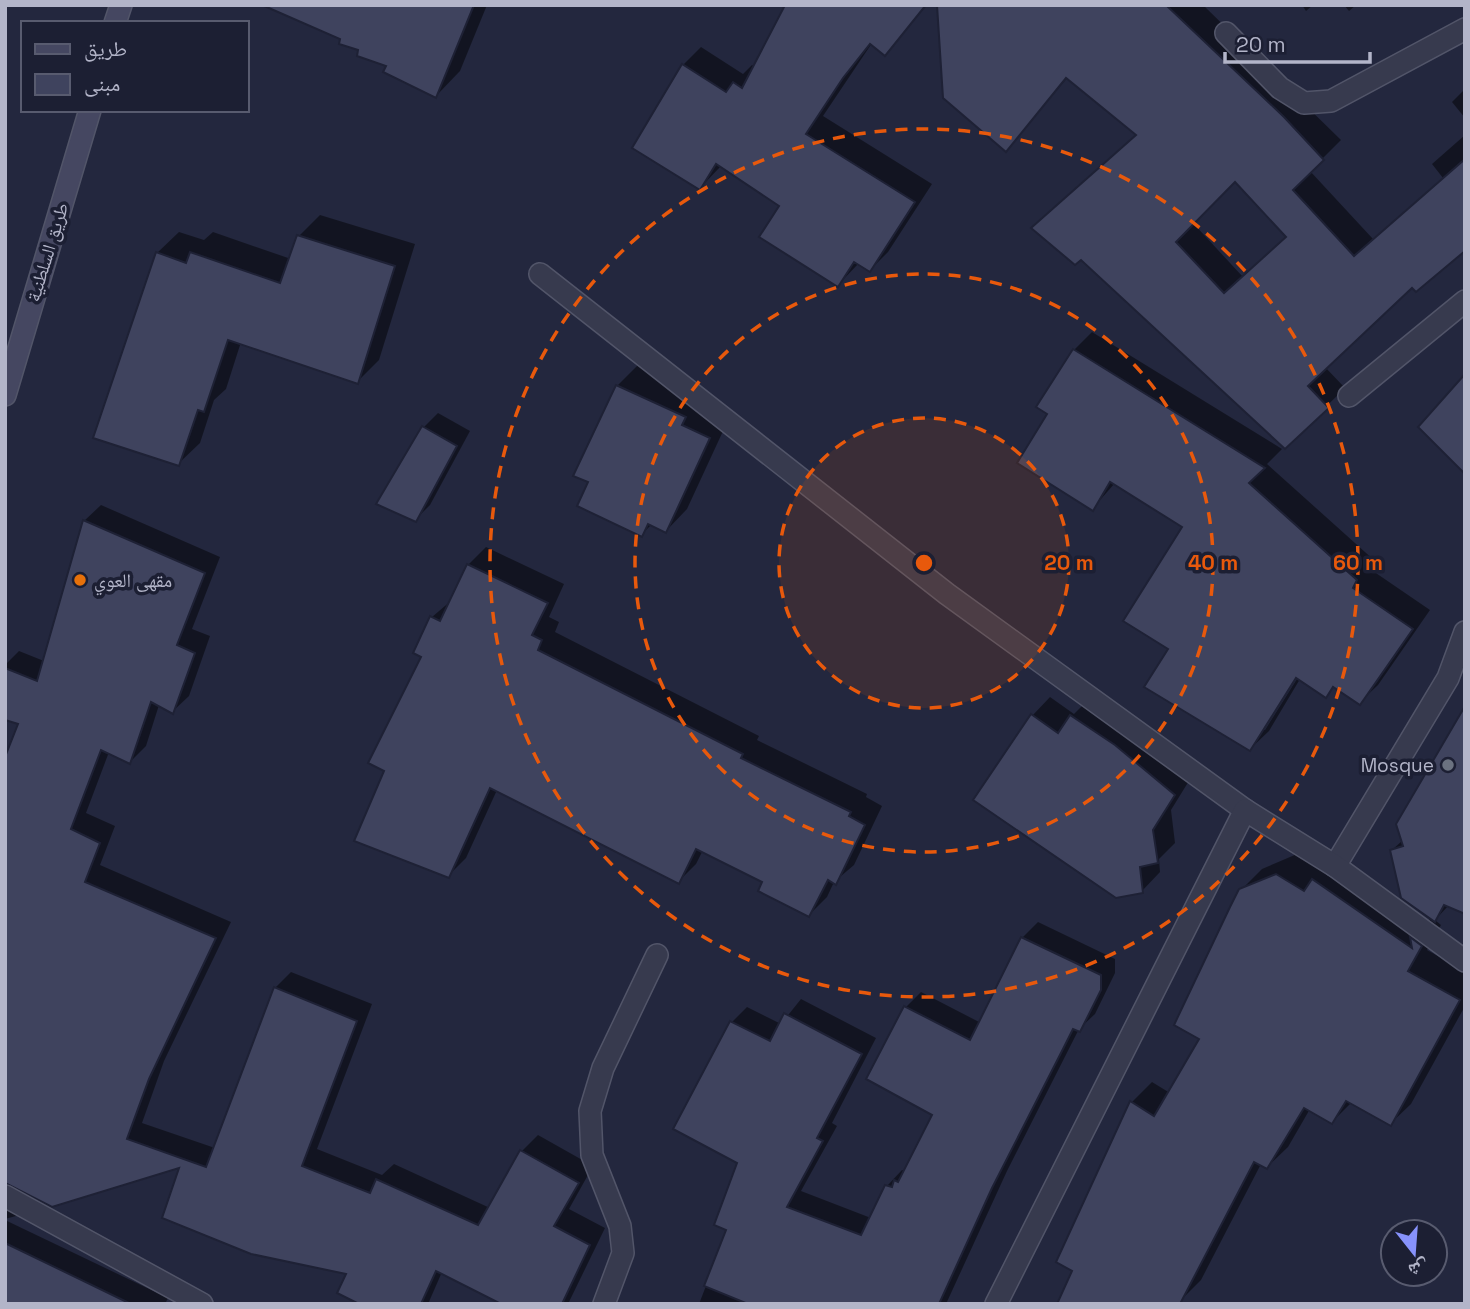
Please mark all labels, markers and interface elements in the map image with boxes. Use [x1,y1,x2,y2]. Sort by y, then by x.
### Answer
legend [21,21,248,112]
scale bar [1225,21,1370,65]
text: 20 m [1236,31,1286,58]
text: طريق [84,35,127,62]
text: مبنى [84,70,120,97]
street label: طريق السلطنية [21,199,74,305]
text: 20 m [1044,549,1094,576]
text: 40 m [1188,549,1238,576]
text: 60 m [1333,549,1383,576]
centre of rings [912,551,936,575]
place label: مقهى العوي [94,568,172,596]
marker: مقهى العوي [72,572,88,588]
place label: Mosque [1361,753,1434,778]
marker: Mosque [1440,757,1456,773]
north arrow [1379,1218,1449,1288]
text: ش [1406,1254,1432,1284]

